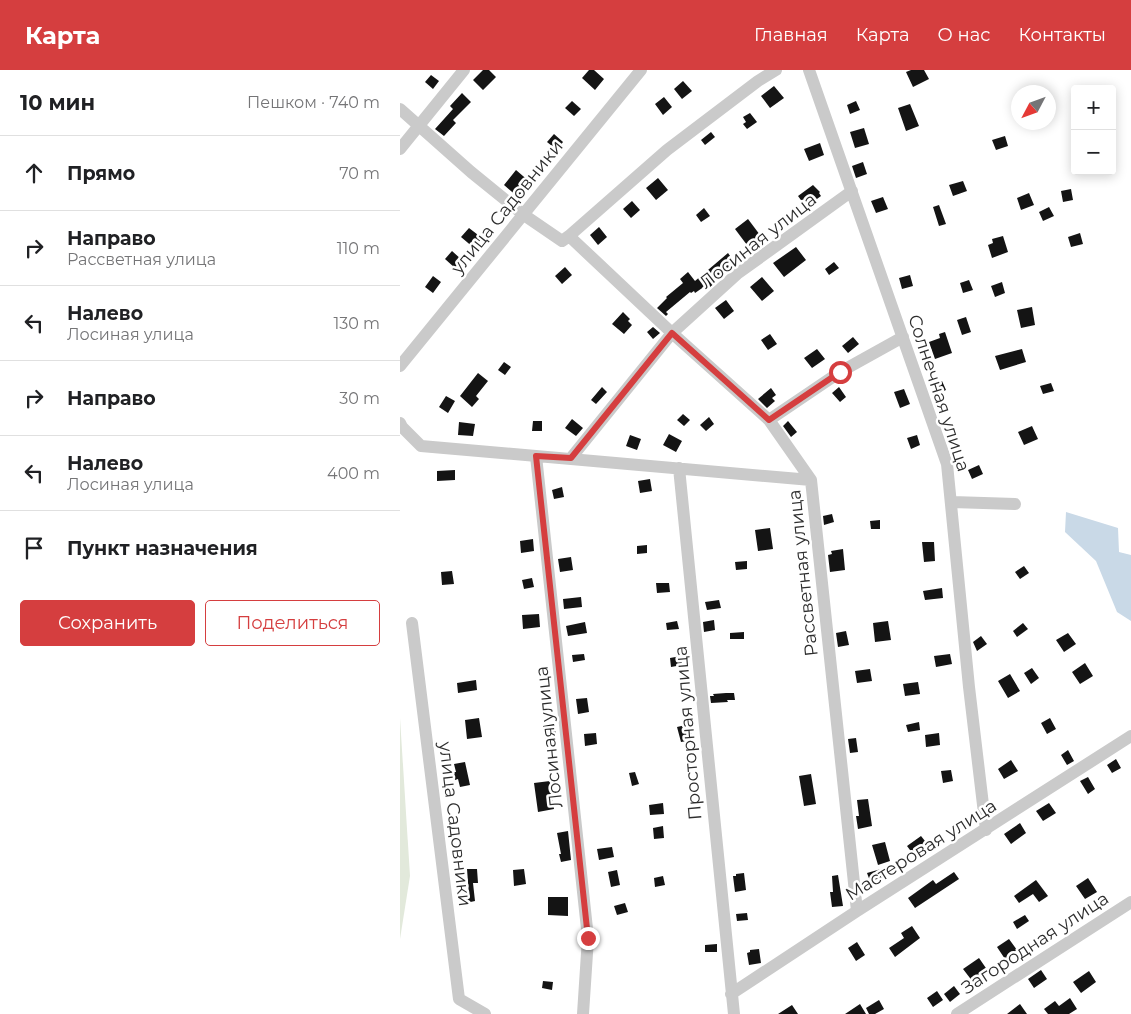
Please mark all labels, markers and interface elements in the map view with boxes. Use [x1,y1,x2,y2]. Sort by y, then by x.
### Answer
text: Карта [25,21,100,50]
text: Главная [754,24,828,46]
text: Карта [856,24,910,46]
text: О нас [938,24,990,46]
text: Контакты [1018,24,1106,46]
north arrow [1011,85,1056,130]
map controls [1071,85,1116,175]
button: + [1071,85,1116,130]
text: 10 мин [20,90,95,115]
text: Пешком · 740 m [247,93,380,112]
button: − [1071,130,1116,175]
street label: улица Садовники [446,136,568,279]
icon: ahead [20,159,48,187]
text: Прямо [67,162,135,185]
text: 70 m [339,164,380,183]
street label: Лосиная улица [695,188,821,294]
text: Направо [67,227,156,250]
icon: right [20,234,48,262]
text: 110 m [337,239,380,258]
text: Рассветная улица [67,250,216,269]
text: Налево [67,302,143,325]
icon: left [20,309,48,337]
street label: Солнечная улица [903,312,975,474]
text: 130 m [333,314,380,333]
text: Лосиная улица [67,325,194,344]
route start [829,361,852,384]
icon: right [20,384,48,412]
text: Направо [67,387,156,410]
text: 30 m [339,389,380,408]
text: Налево [67,452,143,475]
icon: left [20,459,48,487]
text: 400 m [327,464,380,483]
text: Лосиная улица [67,475,194,494]
street label: Рассветная улица [783,488,823,658]
icon: arrive [20,534,48,562]
text: Пункт назначения [67,537,258,560]
button: Сохранить [20,600,195,646]
button: Поделиться [205,600,380,646]
street label: Просторная улица [669,645,707,821]
street label: Лосиная улица [531,665,567,809]
street label: улица Садовники [434,739,476,908]
street label: Мастеровая улица [841,795,1001,905]
street label: Загородная улица [957,887,1113,999]
route end [577,927,600,950]

